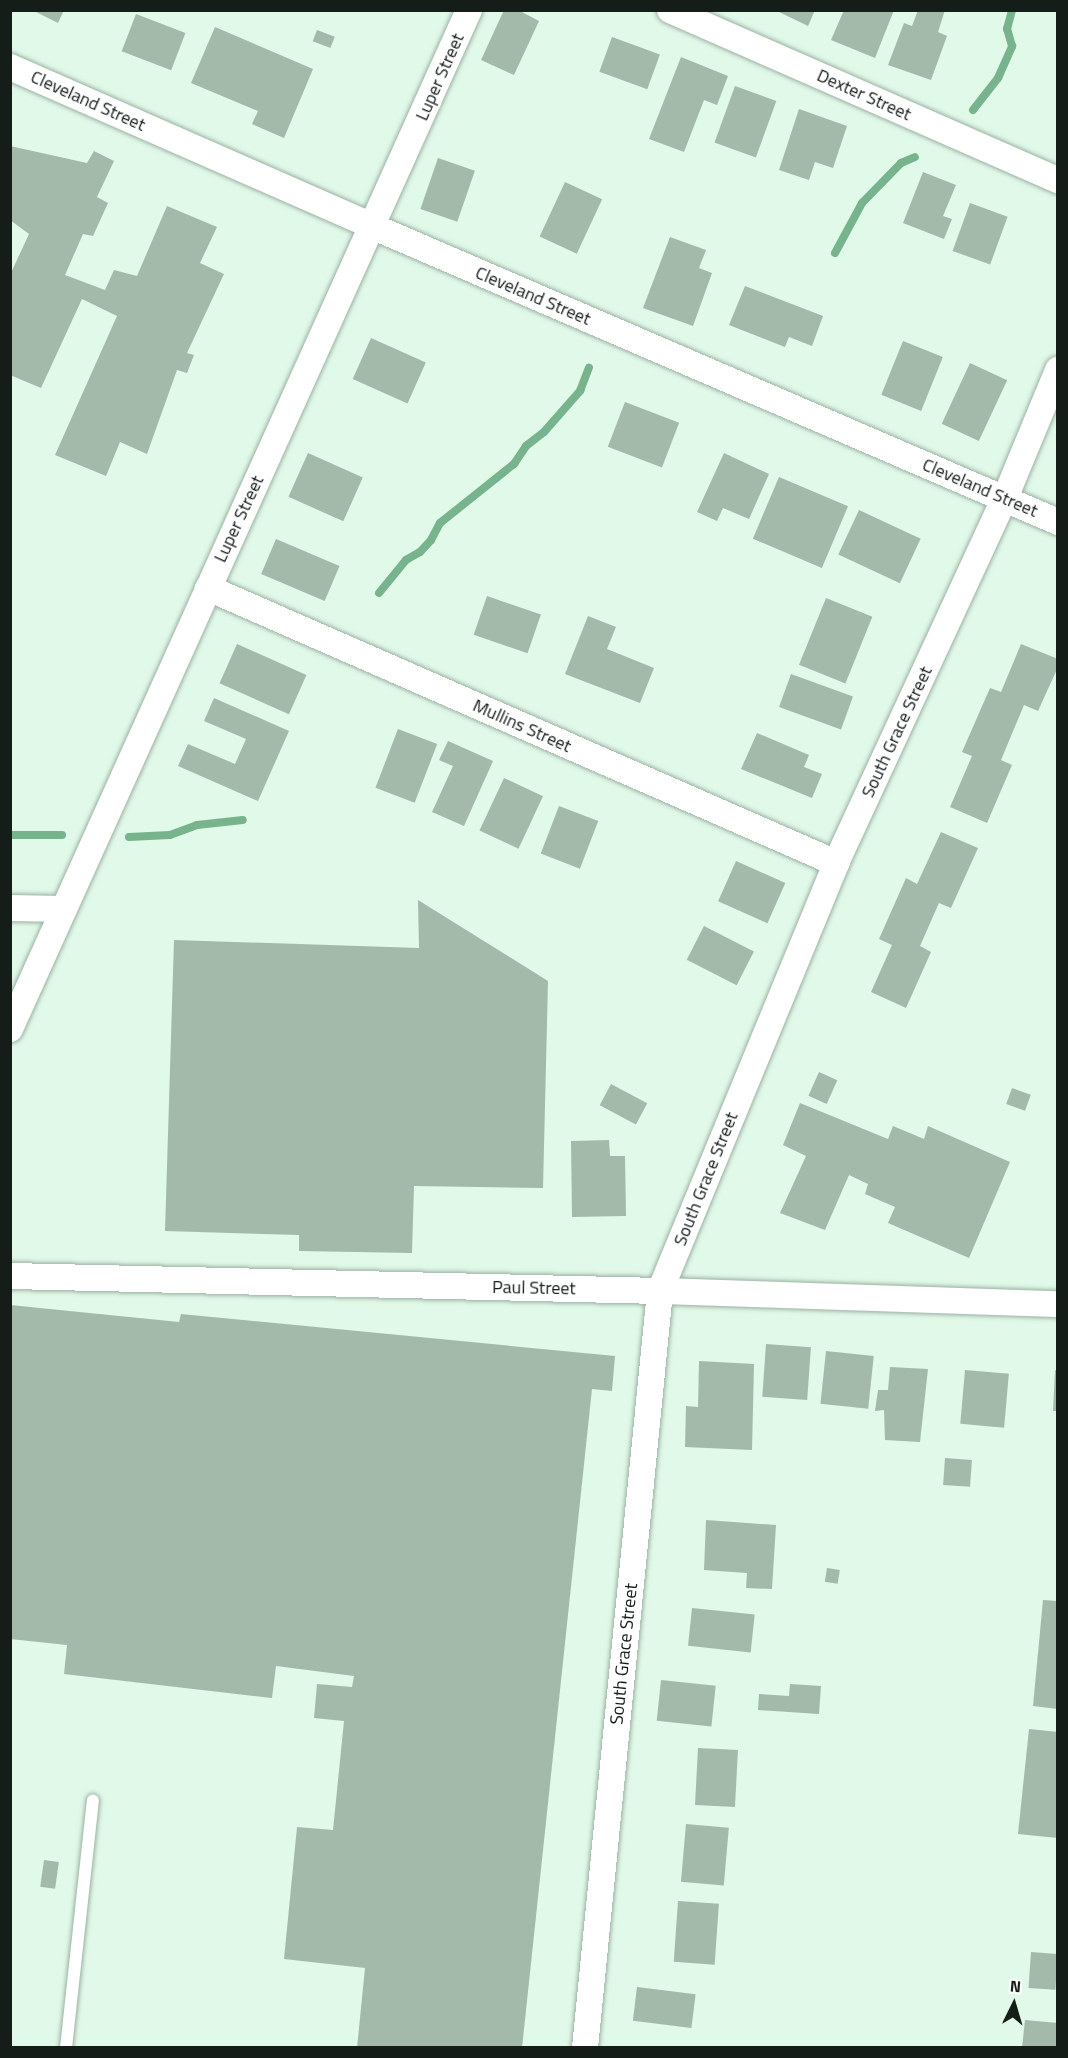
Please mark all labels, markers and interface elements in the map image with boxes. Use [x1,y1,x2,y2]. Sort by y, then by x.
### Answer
street label: Luper Street [411,30,469,124]
street label: Dexter Street [814,65,914,125]
street label: Cleveland Street [27,66,149,136]
street label: Cleveland Street [472,262,594,330]
street label: Cleveland Street [919,454,1041,522]
street label: Luper Street [210,472,268,566]
street label: South Grace Street [857,663,937,801]
street label: Mullins Street [469,695,575,757]
street label: South Grace Street [669,1109,743,1249]
street label: Paul Street [492,1276,576,1300]
street label: South Grace Street [606,1582,642,1726]
north arrow [984,1974,1044,2034]
text: N [1009,1974,1022,1999]

